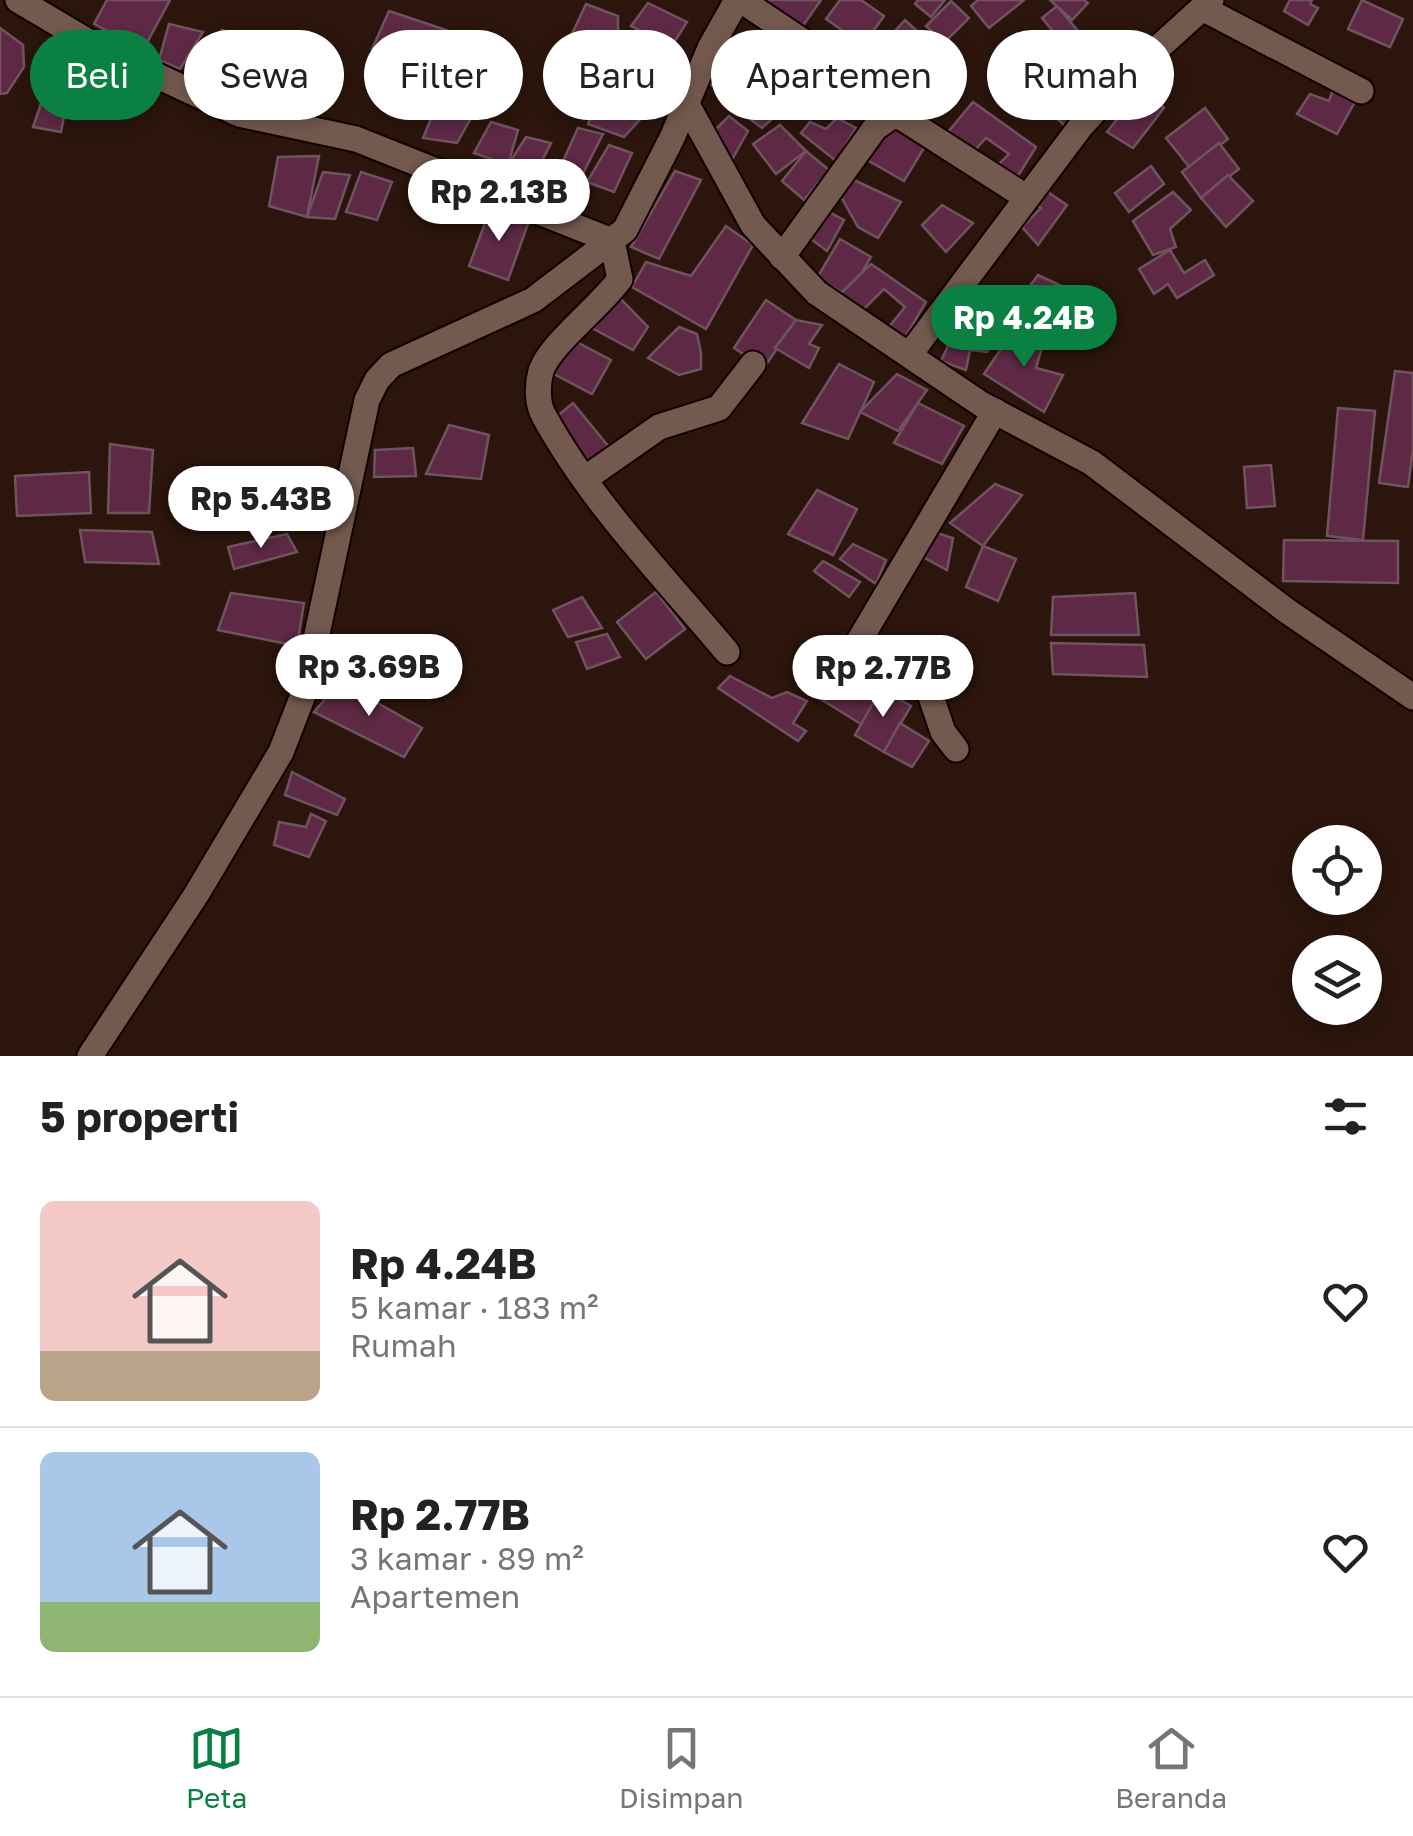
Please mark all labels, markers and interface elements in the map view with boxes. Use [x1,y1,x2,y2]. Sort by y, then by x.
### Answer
chip: Beli [30,30,164,120]
chip: Sewa [184,30,344,120]
chip: Filter [364,30,523,120]
chip: Baru [543,30,691,120]
chip: Apartemen [711,30,967,120]
chip: Rumah [987,30,1174,120]
pin: Rp 2.13B [396,159,602,244]
text: Rp 2.13B [430,172,568,210]
pin: Rp 4.24B [921,285,1127,370]
text: Rp 4.24B [953,298,1095,336]
pin: Rp 5.43B [158,466,364,551]
text: Rp 5.43B [190,479,332,517]
pin: Rp 3.69B [266,634,472,719]
pin: Rp 2.77B [780,635,986,720]
text: Rp 3.69B [298,647,440,685]
text: Rp 2.77B [814,648,952,686]
map controls [1292,825,1382,1025]
button: locate [1292,825,1382,915]
button: layers [1292,935,1382,1025]
icon: filters [1318,1089,1373,1144]
text: 5 properti [40,1091,239,1141]
text: Rp 4.24B [350,1238,537,1288]
icon: home [120,1241,240,1361]
icon: heart [1318,1274,1373,1329]
text: 5 kamar · 183 m² [350,1288,598,1326]
text: Rumah [350,1326,457,1364]
text: Rp 2.77B [350,1489,530,1539]
icon: home [120,1492,240,1612]
icon: heart [1318,1525,1373,1580]
text: 3 kamar · 89 m² [350,1539,584,1577]
text: Apartemen [350,1577,520,1615]
tab: Peta [186,1721,247,1814]
tab: Disimpan [619,1721,744,1814]
tab: Beranda [1115,1721,1227,1814]

